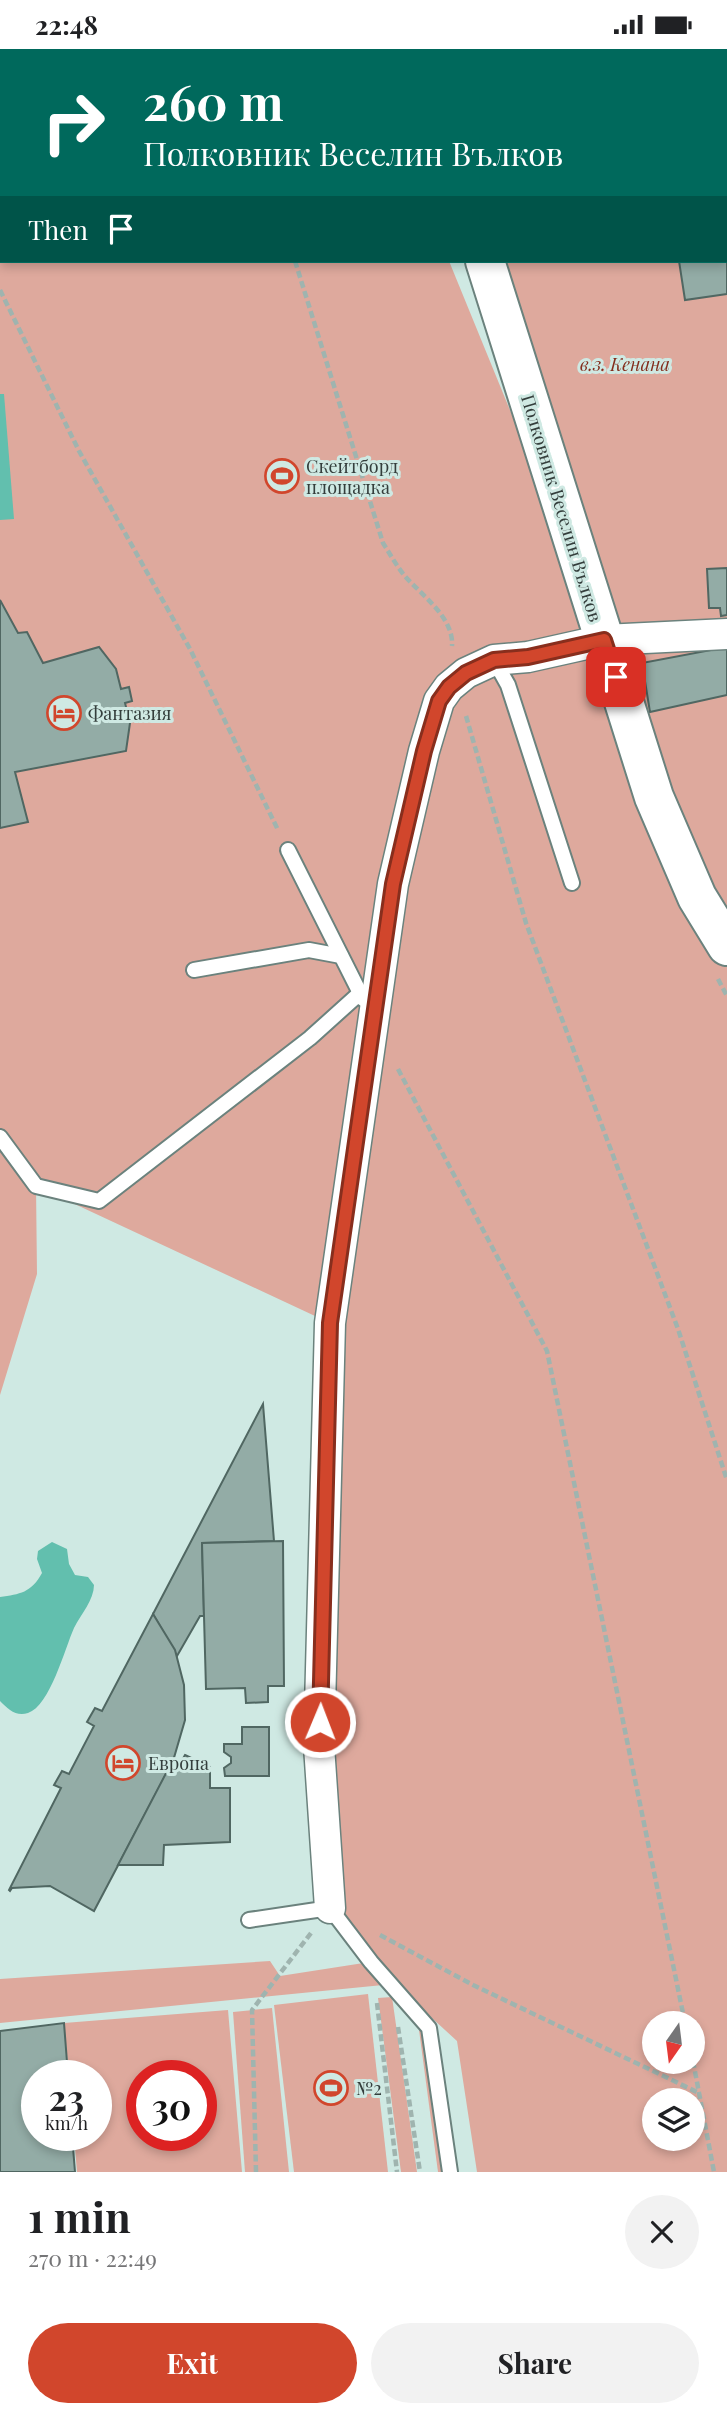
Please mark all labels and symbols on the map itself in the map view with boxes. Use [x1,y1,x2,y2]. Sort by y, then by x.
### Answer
park label: в.з. Кенана [580,352,670,376]
street label: Полковник Веселин Вълков [516,391,608,625]
place label: Скейтборд площадка [306,454,399,499]
sports icon: Скейтборд площадка [263,457,301,495]
pin [586,647,646,707]
hotel icon: Фантазия [45,694,83,732]
place label: Фантазия [88,701,172,725]
position arrow [283,1685,357,1759]
hotel icon: Европа [104,1744,142,1782]
place label: Европа [148,1751,209,1775]
north arrow [642,2011,705,2074]
speed limit sign: 30 [126,2060,217,2151]
sports icon: №2 [312,2069,350,2107]
place label: №2 [356,2076,382,2100]

